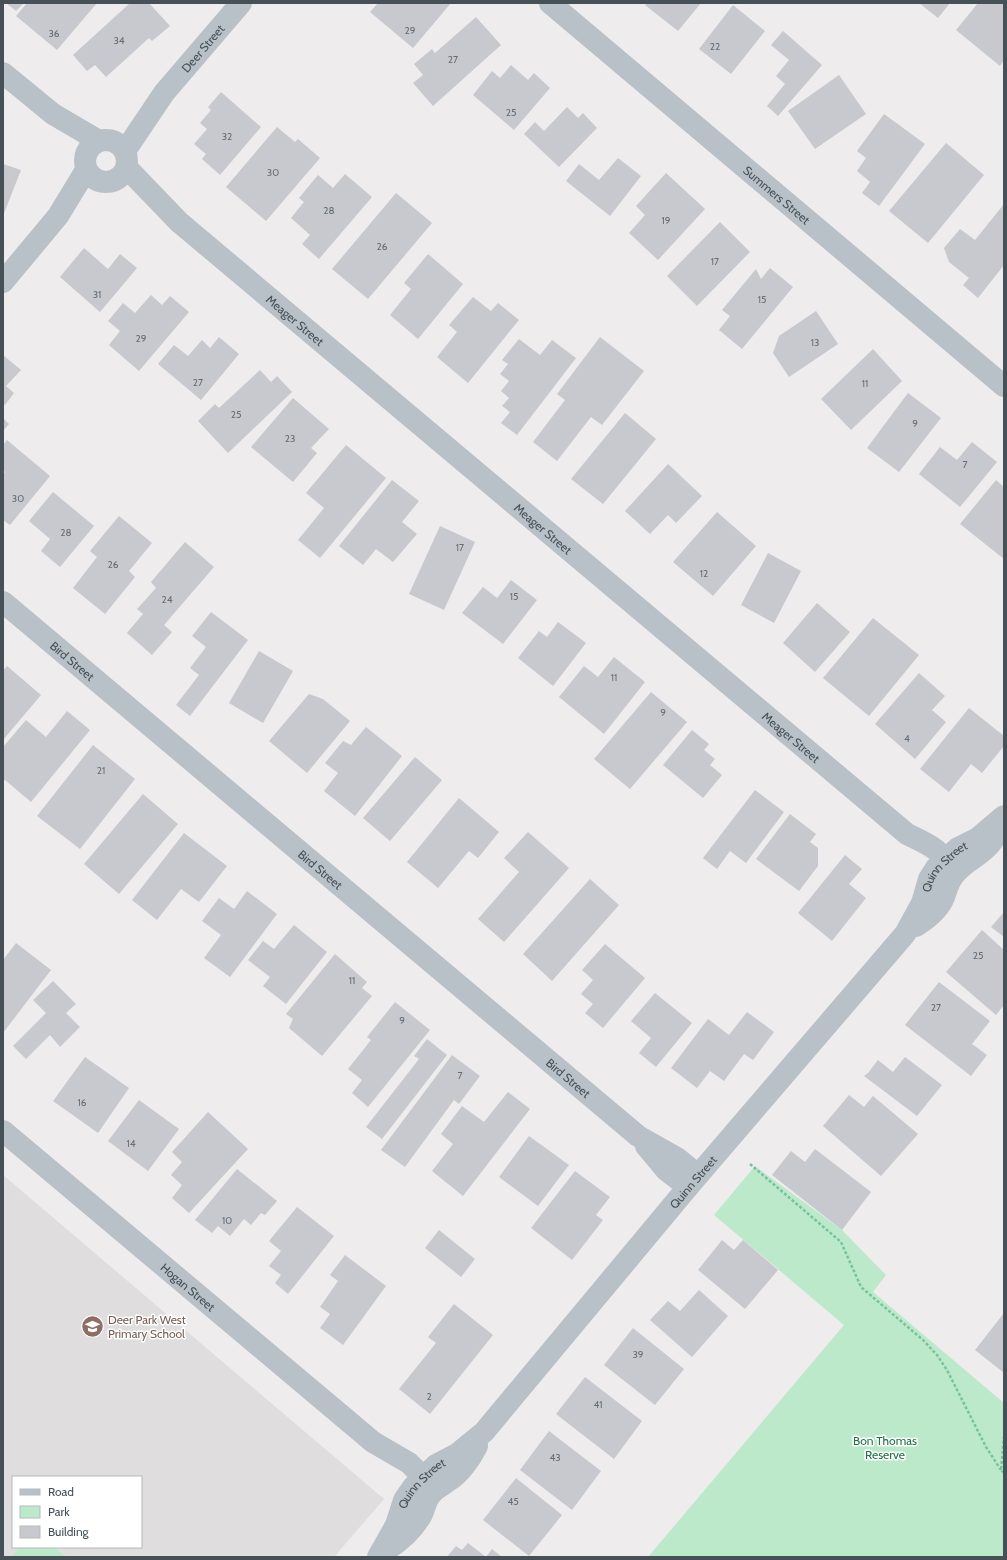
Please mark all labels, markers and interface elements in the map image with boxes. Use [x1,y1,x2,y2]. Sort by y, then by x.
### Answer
street label: Deer Street [178,21,227,75]
house number: 29 [405,24,416,37]
house number: 36 [48,27,60,40]
house number: 34 [113,34,125,47]
house number: 22 [710,40,720,53]
house number: 27 [448,53,458,66]
house number: 25 [506,106,516,119]
house number: 32 [222,130,232,143]
street label: Summers Street [741,162,813,227]
house number: 30 [267,166,279,179]
house number: 28 [323,204,335,217]
house number: 19 [662,214,671,227]
house number: 26 [377,240,388,253]
house number: 17 [711,255,719,268]
house number: 31 [93,288,101,301]
street label: Meager Street [263,291,327,348]
house number: 15 [758,293,766,306]
house number: 29 [136,332,147,345]
house number: 13 [811,336,819,349]
house number: 27 [193,376,203,389]
house number: 11 [862,377,868,390]
house number: 25 [231,408,241,421]
house number: 9 [912,417,918,430]
house number: 23 [285,432,295,445]
house number: 7 [962,458,968,471]
house number: 30 [12,492,24,505]
street label: Meager Street [511,500,575,557]
house number: 28 [60,526,72,539]
house number: 17 [456,541,464,554]
house number: 26 [108,558,119,571]
house number: 12 [700,567,708,580]
house number: 15 [510,590,518,603]
house number: 24 [161,593,173,606]
street label: Bird Street [47,638,98,684]
house number: 11 [611,671,617,684]
house number: 9 [660,706,666,719]
street label: Meager Street [759,708,823,765]
house number: 4 [904,732,910,745]
house number: 21 [97,764,105,777]
street label: Quinn Street [918,837,970,894]
street label: Bird Street [295,846,346,892]
house number: 25 [973,949,983,962]
house number: 11 [349,974,355,987]
house number: 27 [931,1001,941,1014]
house number: 9 [399,1014,405,1027]
street label: Bird Street [543,1055,594,1101]
house number: 7 [457,1069,463,1082]
house number: 16 [78,1096,87,1109]
house number: 14 [126,1137,136,1150]
street label: Quinn Street [666,1152,719,1211]
house number: 10 [222,1214,232,1227]
street label: Hogan Street [158,1259,219,1314]
place label: Deer Park West Primary School [108,1312,186,1341]
school or university icon: Deer Park West Primary School [79,1313,105,1339]
house number: 39 [632,1348,644,1361]
house number: 2 [426,1390,432,1403]
house number: 41 [593,1398,603,1411]
park label: Bon Thomas Reserve [853,1433,917,1462]
house number: 43 [549,1451,561,1464]
street label: Quinn Street [394,1454,447,1510]
legend [12,1476,142,1548]
text: Road [48,1484,74,1499]
house number: 45 [507,1495,519,1508]
text: Park [48,1504,70,1519]
text: Building [48,1524,90,1539]

